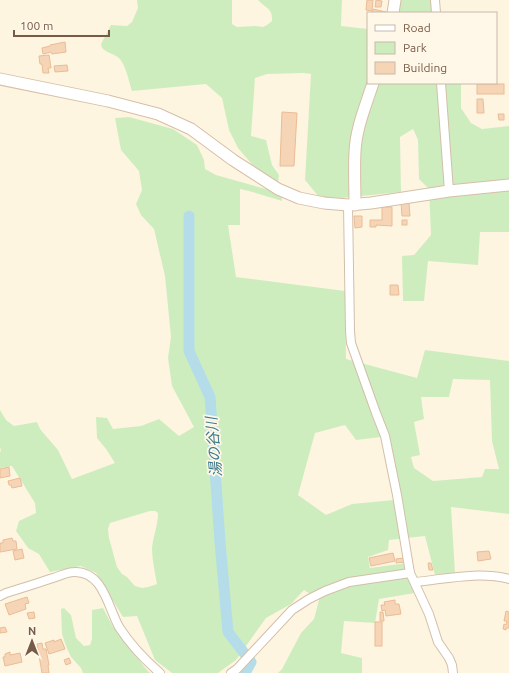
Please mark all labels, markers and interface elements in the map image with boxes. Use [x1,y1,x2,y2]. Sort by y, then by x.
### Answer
scale bar [14,12,109,38]
legend [367,12,497,84]
text: 100 m [20,19,53,32]
text: Road [403,21,431,34]
text: Park [403,41,427,54]
text: Building [403,61,447,74]
water label: 湯の谷川 [202,414,225,478]
north arrow [12,621,52,661]
text: N [28,625,36,637]

